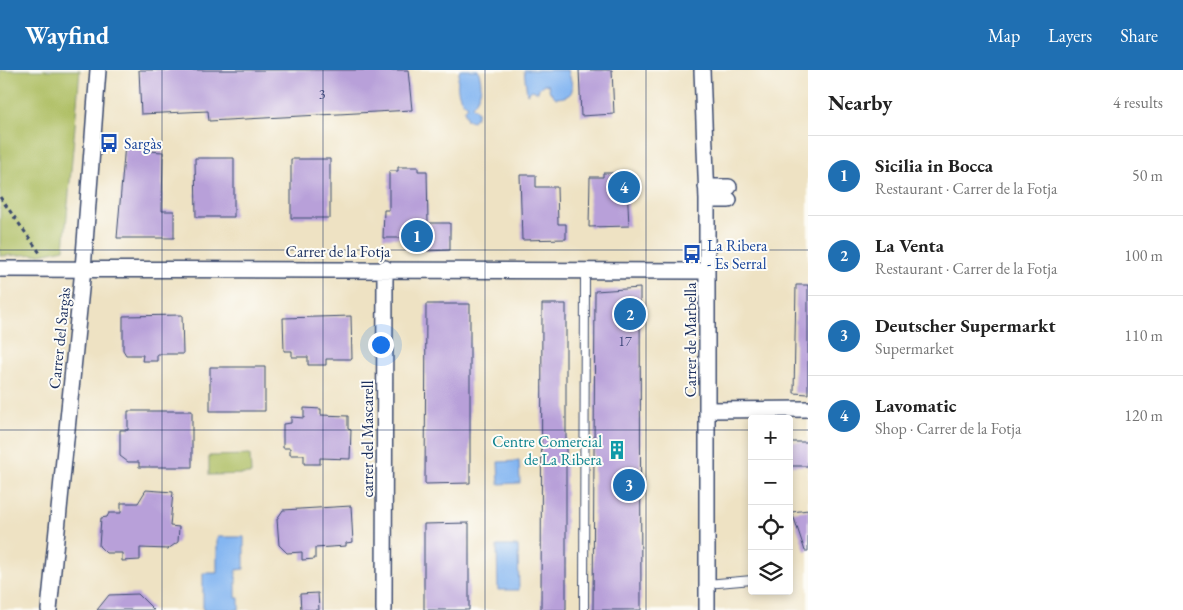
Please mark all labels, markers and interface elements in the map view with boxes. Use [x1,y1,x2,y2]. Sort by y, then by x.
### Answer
text: Wayfind [25,20,109,51]
text: Map [988,24,1020,47]
text: Layers [1048,24,1092,47]
text: Share [1120,24,1158,47]
house number: 3 [319,85,326,103]
text: Nearby [828,89,892,116]
text: 4 results [1113,92,1163,113]
bus stop icon: Sargàs [98,132,120,154]
place label: Sargàs [124,133,162,154]
text: Sicilia in Bocca [875,153,993,178]
text: 1 [840,165,848,186]
text: 50 m [1132,165,1163,186]
pin: 4 [608,168,640,206]
text: Restaurant · Carrer de la Fotja [875,178,1057,199]
pin: 1 [401,217,433,255]
text: La Venta [875,233,944,258]
place label: La Ribera - Es Serral [707,235,768,274]
street label: Carrer de la Fotja [286,241,391,262]
bus stop icon: La Ribera - Es Serral [681,243,703,265]
text: 2 [840,245,848,266]
text: 100 m [1124,245,1163,266]
text: Restaurant · Carrer de la Fotja [875,258,1057,279]
street label: Carrer de Marbella [680,282,701,398]
street label: Carrer del Sargàs [44,286,75,390]
pin: 2 [614,295,646,333]
text: Deutscher Supermarkt [875,313,1056,338]
text: 3 [840,325,848,346]
text: 110 m [1124,325,1163,346]
your location [368,332,394,358]
house number: 17 [618,332,632,350]
text: Supermarket [875,338,954,359]
street label: carrer del Mascarell [357,380,378,498]
text: Lavomatic [875,393,957,418]
text: 4 [840,405,848,426]
text: 120 m [1124,405,1163,426]
map controls [748,415,793,595]
button: + [748,415,793,460]
text: Shop · Carrer de la Fotja [875,418,1021,439]
place label: Centre Comercial de La Ribera [492,431,603,470]
building icon: Centre Comercial de La Ribera [606,439,628,461]
button: − [748,460,793,505]
pin: 3 [613,466,645,504]
button: locate [748,505,793,550]
button: layers [748,550,793,595]

